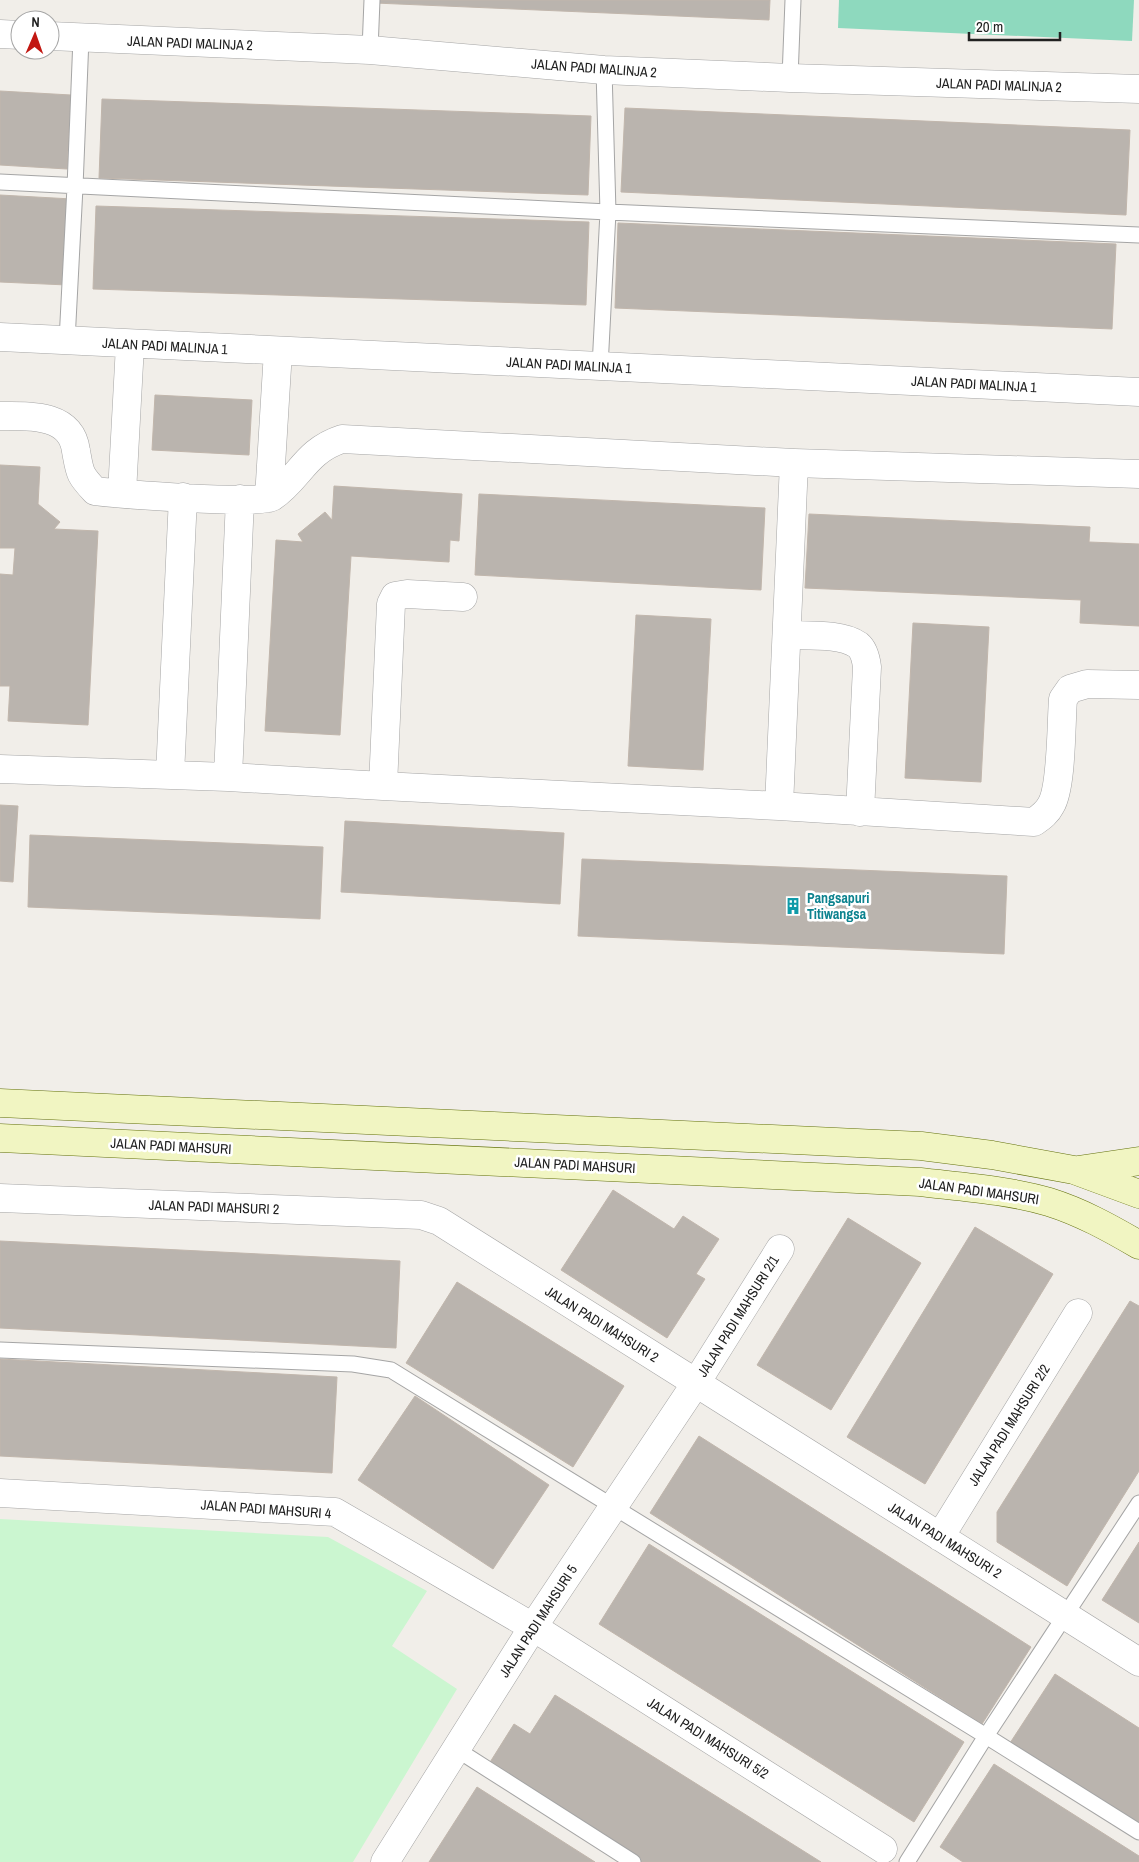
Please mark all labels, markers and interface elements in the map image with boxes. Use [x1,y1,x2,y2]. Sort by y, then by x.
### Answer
north arrow [10,10,60,60]
scale bar [969,10,1060,42]
text: N [31,13,40,31]
text: 20 m [976,16,1003,37]
street label: JALAN PADI MALINJA 2 [127,32,253,54]
street label: JALAN PADI MALINJA 2 [531,55,657,81]
street label: JALAN PADI MALINJA 2 [936,74,1062,96]
street label: JALAN PADI MALINJA 1 [102,334,229,358]
street label: JALAN PADI MALINJA 1 [506,353,633,377]
street label: JALAN PADI MALINJA 1 [911,372,1038,396]
place label: Pangsapuri Titiwangsa [807,889,870,923]
building icon: Pangsapuri Titiwangsa [783,896,803,916]
street label: JALAN PADI MAHSURI [110,1134,232,1158]
street label: JALAN PADI MAHSURI [514,1153,636,1177]
street label: JALAN PADI MAHSURI [918,1174,1040,1208]
street label: JALAN PADI MAHSURI 2 [148,1196,280,1218]
street label: JALAN PADI MAHSURI 2/1 [693,1251,783,1380]
street label: JALAN PADI MAHSURI 2 [542,1282,662,1366]
street label: JALAN PADI MAHSURI 2/2 [964,1361,1054,1489]
street label: JALAN PADI MAHSURI 4 [200,1495,332,1523]
street label: JALAN PADI MAHSURI 2 [885,1498,1005,1582]
street label: JALAN PADI MAHSURI 5 [495,1561,581,1681]
street label: JALAN PADI MAHSURI 5/2 [644,1693,772,1783]

